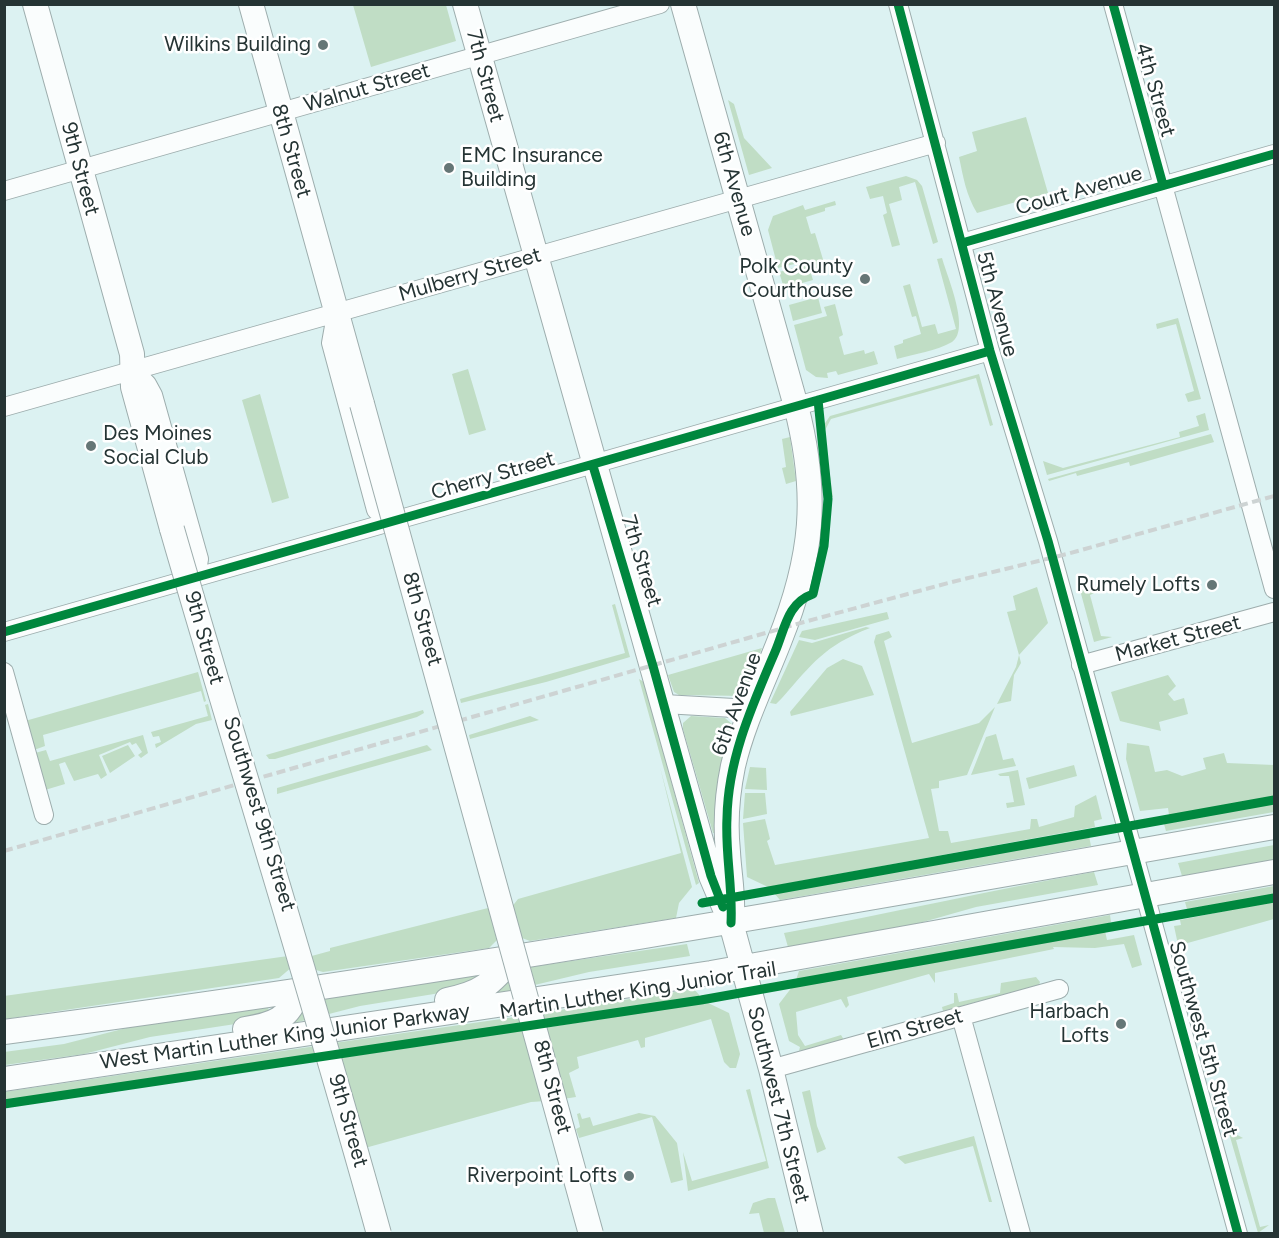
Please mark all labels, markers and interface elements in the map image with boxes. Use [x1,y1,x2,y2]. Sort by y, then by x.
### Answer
street label: 7th Street [461,27,509,125]
place label: Wilkins Building [164,32,311,58]
marker: Wilkins Building [316,38,330,52]
street label: 4th Street [1130,40,1180,140]
street label: Walnut Street [301,58,433,118]
street label: 8th Street [266,101,316,201]
street label: 9th Street [55,120,105,218]
street label: 6th Avenue [707,129,761,239]
place label: EMC Insurance Building [461,143,603,193]
marker: EMC Insurance Building [442,161,456,175]
street label: Court Avenue [1013,161,1145,221]
street label: Mulberry Street [396,243,544,307]
street label: 5th Avenue [971,249,1023,359]
place label: Polk County Courthouse [739,254,853,304]
marker: Polk County Courthouse [858,272,872,286]
place label: Des Moines Social Club [103,421,212,471]
marker: Des Moines Social Club [84,439,98,453]
street label: Cherry Street [428,446,558,506]
street label: 7th Street [615,512,667,610]
street label: 8th Street [397,569,447,669]
place label: Rumely Lofts [1076,572,1200,598]
marker: Rumely Lofts [1205,578,1219,592]
street label: 9th Street [179,589,229,687]
street label: Market Street [1112,610,1244,668]
street label: 6th Avenue [707,649,767,759]
street label: Southwest 9th Street [217,714,301,914]
street label: Southwest 5th Street [1163,938,1243,1140]
street label: Martin Luther King Junior Trail [498,957,778,1025]
street label: West Martin Luther King Junior Parkway [98,999,472,1075]
place label: Harbach Lofts [1029,999,1109,1049]
street label: Elm Street [864,1003,966,1055]
street label: Southwest 7th Street [741,1004,815,1206]
marker: Harbach Lofts [1114,1017,1128,1031]
street label: 8th Street [527,1037,577,1137]
street label: 9th Street [323,1072,373,1170]
place label: Riverpoint Lofts [467,1163,617,1189]
marker: Riverpoint Lofts [622,1169,636,1183]

